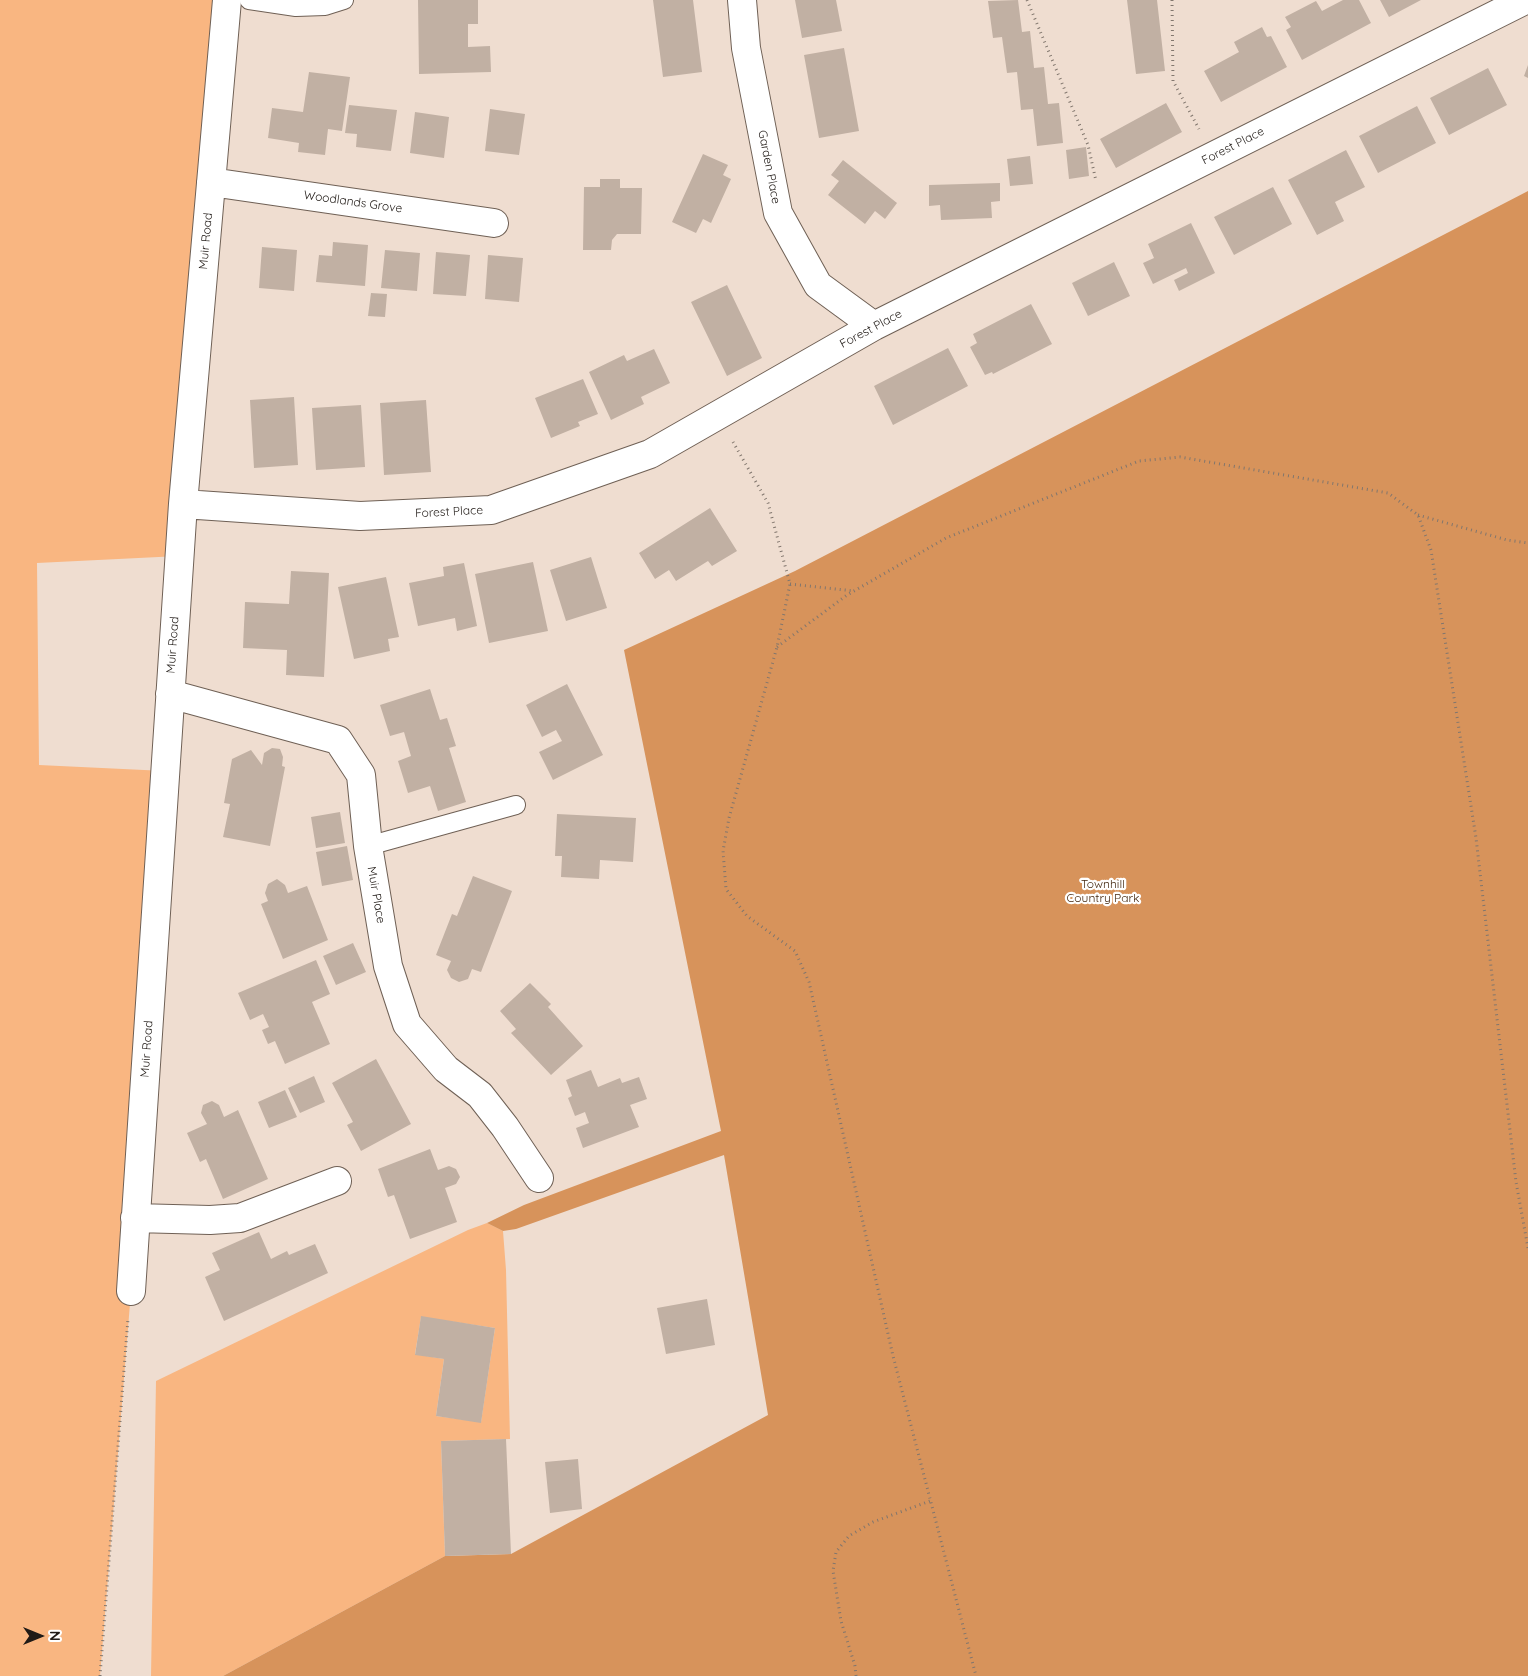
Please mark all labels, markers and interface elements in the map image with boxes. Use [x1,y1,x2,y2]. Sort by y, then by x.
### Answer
street label: Forest Place [1199,124,1267,168]
street label: Garden Place [755,129,783,205]
street label: Woodlands Grove [303,188,403,216]
street label: Muir Road [196,212,216,270]
street label: Forest Place [838,307,904,351]
street label: Forest Place [415,503,483,521]
street label: Muir Road [164,616,182,674]
street label: Muir Place [364,865,388,925]
park label: Townhill Country Park [1066,877,1140,905]
street label: Muir Road [138,1020,156,1078]
north arrow [15,1611,65,1661]
text: N [46,1631,64,1641]

